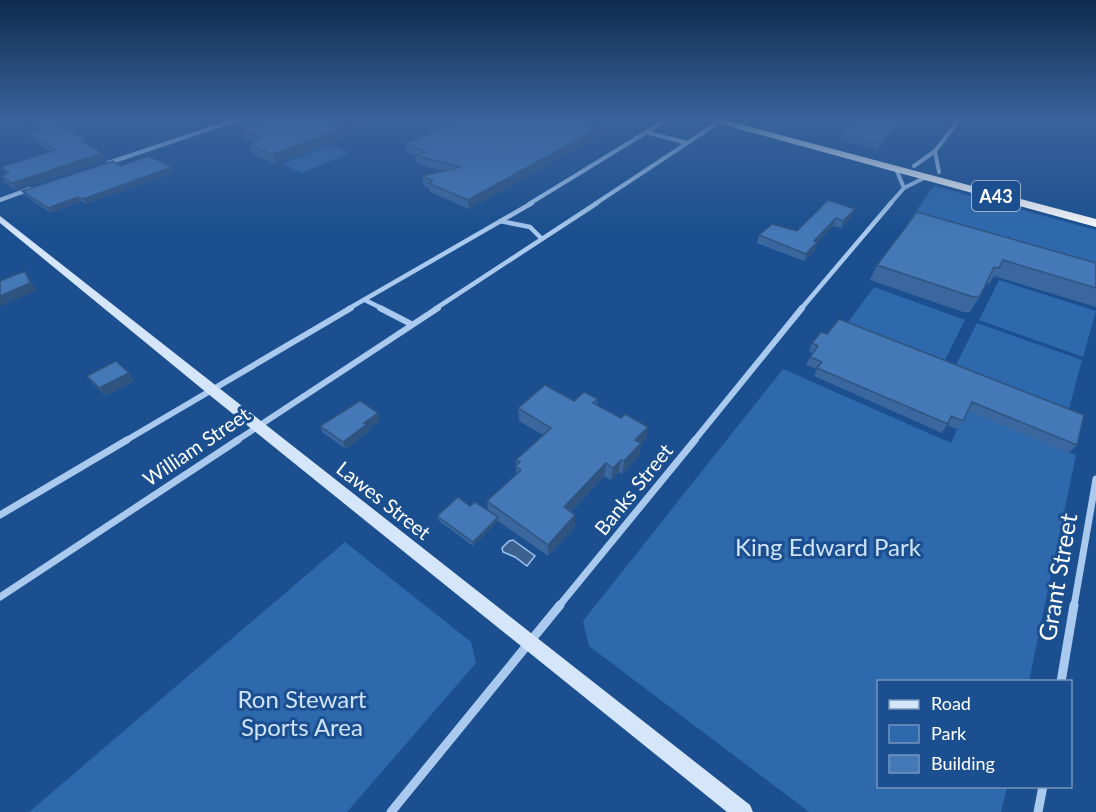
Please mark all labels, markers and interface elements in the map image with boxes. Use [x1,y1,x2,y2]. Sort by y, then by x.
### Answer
road number: A43 [972,181,1020,211]
street label: William Street [138,401,254,491]
street label: Banks Street [589,439,677,539]
street label: Lawes Street [332,456,436,544]
street label: Grant Street [1032,511,1083,643]
park label: King Edward Park [735,532,922,561]
legend [877,680,1072,788]
park label: Ron Stewart Sports Area [238,684,367,741]
text: Road [931,692,971,714]
text: Park [931,722,967,744]
text: Building [931,752,995,774]

